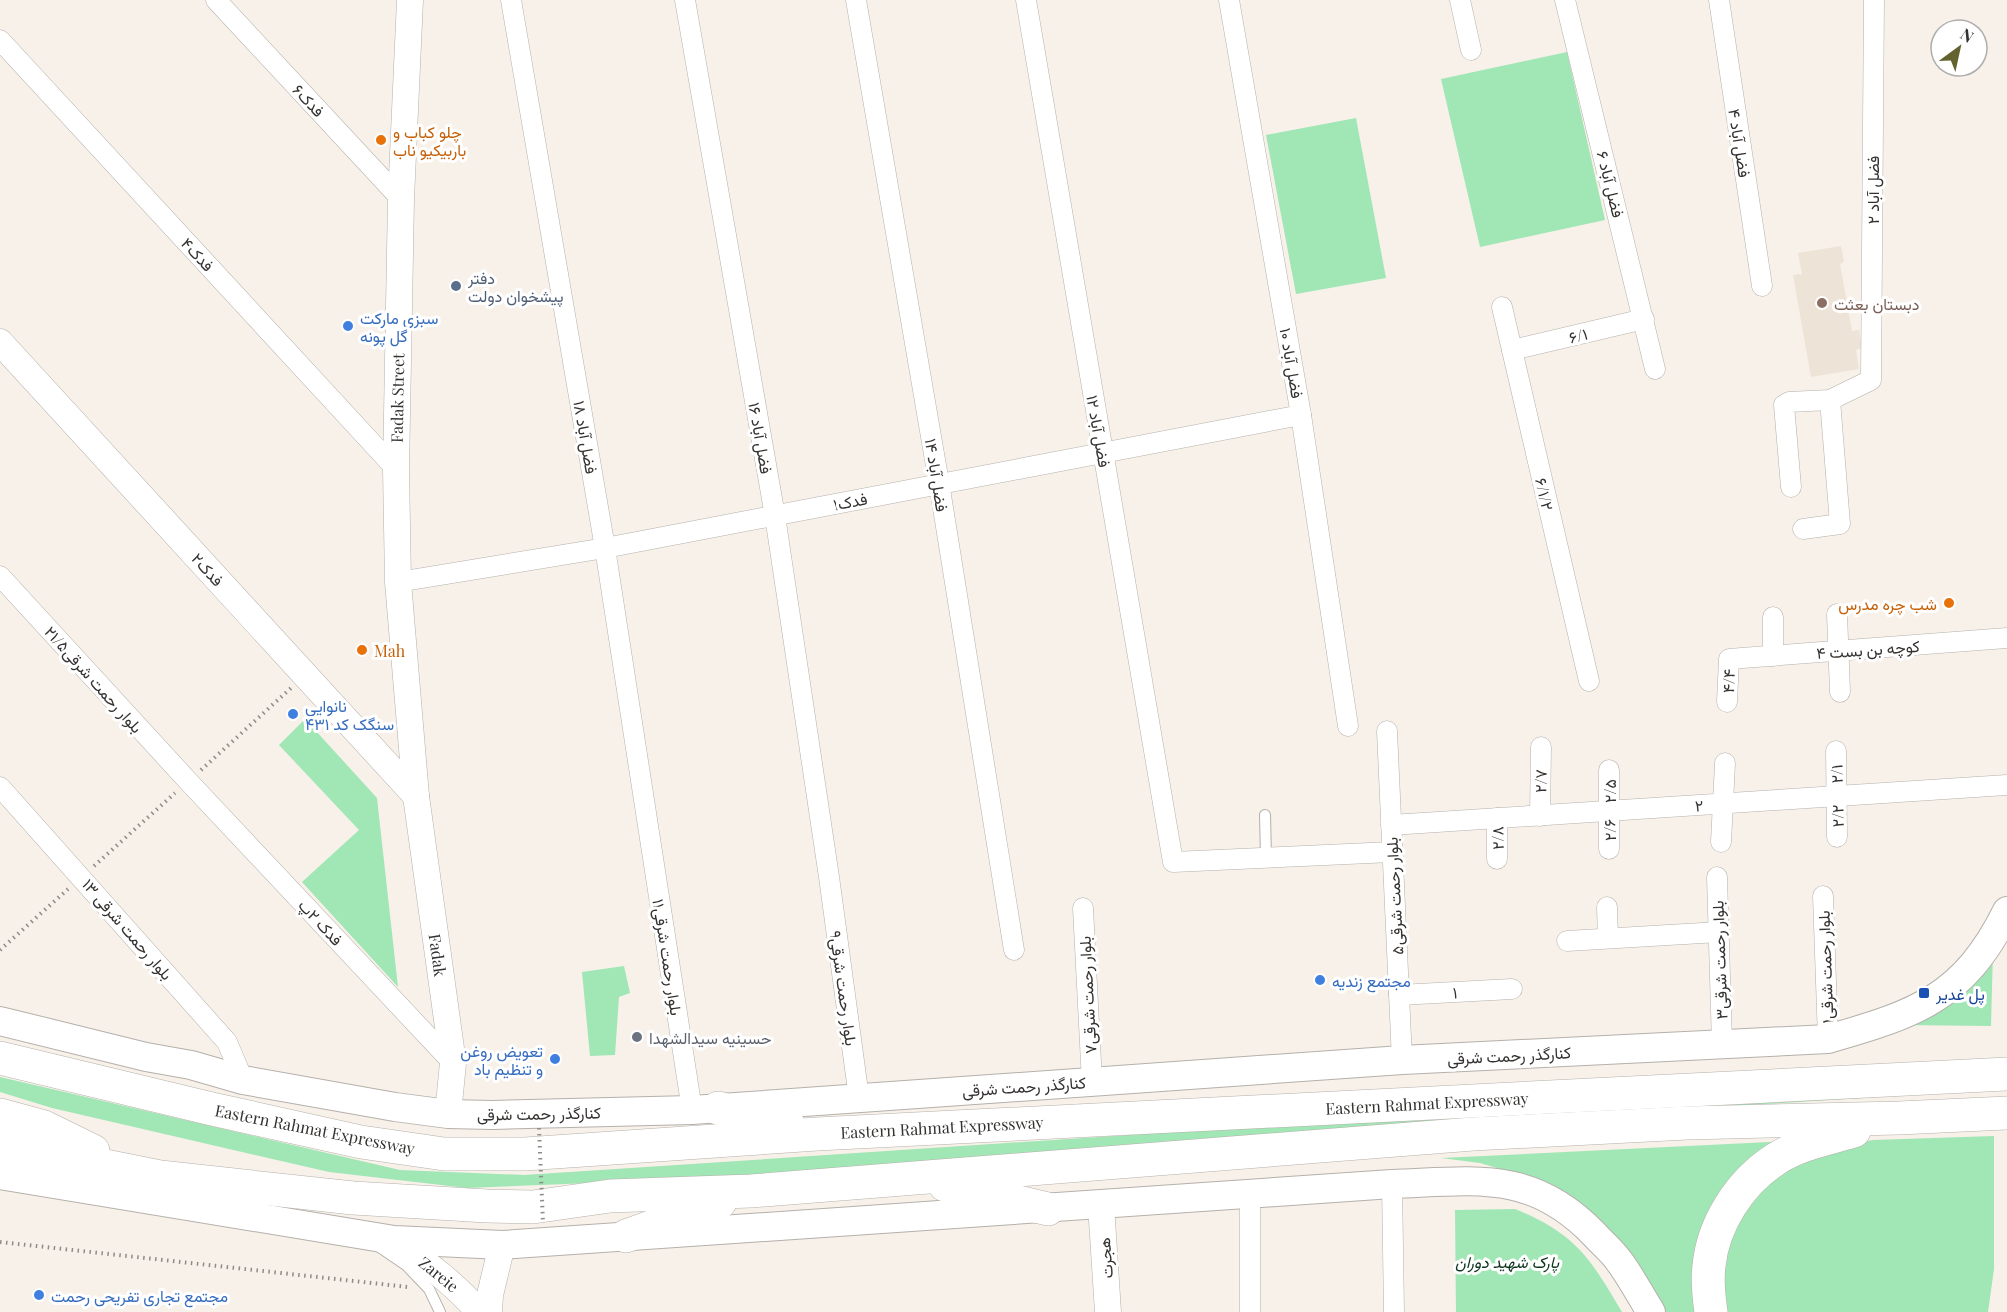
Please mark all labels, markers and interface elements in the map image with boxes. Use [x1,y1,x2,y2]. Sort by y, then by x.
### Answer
north arrow [1929,18,1989,78]
text: N [1957,23,1978,47]
street label: فدک۶ [289,79,329,121]
street label: فضل آباد ۴ [1723,107,1756,179]
place label: چلو کباب و باربیکیو ناب [393,121,466,161]
marker: چلو کباب و باربیکیو ناب [374,133,388,147]
street label: فضل آباد ۶ [1592,149,1629,220]
street label: فضل آباد ۲ [1862,156,1884,224]
street label: فدک۴ [177,233,219,275]
place label: دفتر پیشخوان دولت [467,267,564,308]
marker: دفتر پیشخوان دولت [449,279,463,293]
place label: دبستان بعثت [1834,293,1919,314]
marker: دبستان بعثت [1815,296,1829,310]
place label: سبزی مارکت گل پونه [360,307,438,348]
marker: سبزی مارکت گل پونه [341,319,355,333]
street label: ۶/۱ [1567,323,1589,347]
street label: فضل آباد ۱۰ [1274,326,1309,400]
street label: Fadak Street [386,353,408,443]
street label: فضل آباد ۱۲ [1081,393,1116,469]
street label: فضل آباد ۱۸ [568,399,603,475]
street label: فضل آباد ۱۶ [743,401,778,476]
street label: فضل آباد ۱۴ [920,437,953,513]
street label: ۶/۱/۲ [1531,476,1559,512]
street label: فدک۱ [831,487,869,515]
street label: فدک۲ [187,548,229,590]
place label: شب چره مدرس [1838,593,1937,616]
marker: شب چره مدرس [1942,596,1956,610]
street label: بلوار رحمت شرقی۲۱/۵ [40,621,148,738]
street label: کوچه بن بست ۴ [1816,635,1921,665]
place label: Mah [374,640,406,661]
marker: Mah [355,643,369,657]
street label: ۴/۴ [1717,669,1739,693]
place label: نانوایی سنگک کد ۴۳۱ [305,695,394,734]
marker: نانوایی سنگک کد ۴۳۱ [286,707,300,721]
street label: ۲/۱ [1825,764,1847,784]
street label: ۲/۷ [1529,769,1551,793]
street label: ۲/۵ [1599,779,1620,803]
street label: ۲ [1694,794,1704,816]
street label: ۲/۲ [1826,804,1848,828]
street label: ۲/۶ [1599,819,1620,841]
street label: ۲/۸ [1486,826,1508,850]
street label: ۵بلوار رحمت شرقی [1380,837,1409,955]
street label: بلوار رحمت شرقی ۱۳ [77,874,178,985]
street label: فدک ۲پ [293,894,348,951]
street label: بلوار رحمت شرقی۱۱ [647,897,688,1017]
street label: بلوار رحمت شرقی۳ [1706,900,1733,1020]
street label: بلوار رحمت شرقی۱ [1813,910,1838,1024]
street label: بلوار رحمت شرقی۹ [825,929,862,1047]
street label: Fadak [425,932,451,978]
street label: بلوار رحمت شرقی۷ [1073,936,1102,1054]
place label: مجتمع زندیه [1332,970,1411,993]
marker: مجتمع زندیه [1313,973,1327,987]
street label: ۱ [1452,981,1458,1003]
place label: پل غدیر [1935,983,1985,1006]
marker: پل غدیر [1917,986,1931,1000]
place label: حسینیه سیدالشهدا [649,1027,772,1049]
marker: حسینیه سیدالشهدا [630,1030,644,1044]
place label: تعویض روغن و تنظیم باد [460,1040,543,1080]
street label: کنارگذر رحمت شرقی [1446,1041,1572,1070]
marker: تعویض روغن و تنظیم باد [548,1052,562,1066]
street label: کنارگذر رحمت شرقی [961,1071,1087,1102]
street label: Eastern Rahmat Expressway [1325,1087,1529,1119]
street label: Eastern Rahmat Expressway [213,1099,417,1159]
street label: کنارگذر رحمت شرقی [477,1101,601,1126]
street label: Eastern Rahmat Expressway [840,1111,1044,1143]
street label: هجرت [1093,1237,1118,1279]
park label: پارک شهید دوران [1455,1251,1560,1274]
street label: Zareie [415,1252,463,1296]
place label: مجتمع تجاری تفریحی رحمت [51,1285,228,1308]
marker: مجتمع تجاری تفریحی رحمت [32,1288,46,1302]

